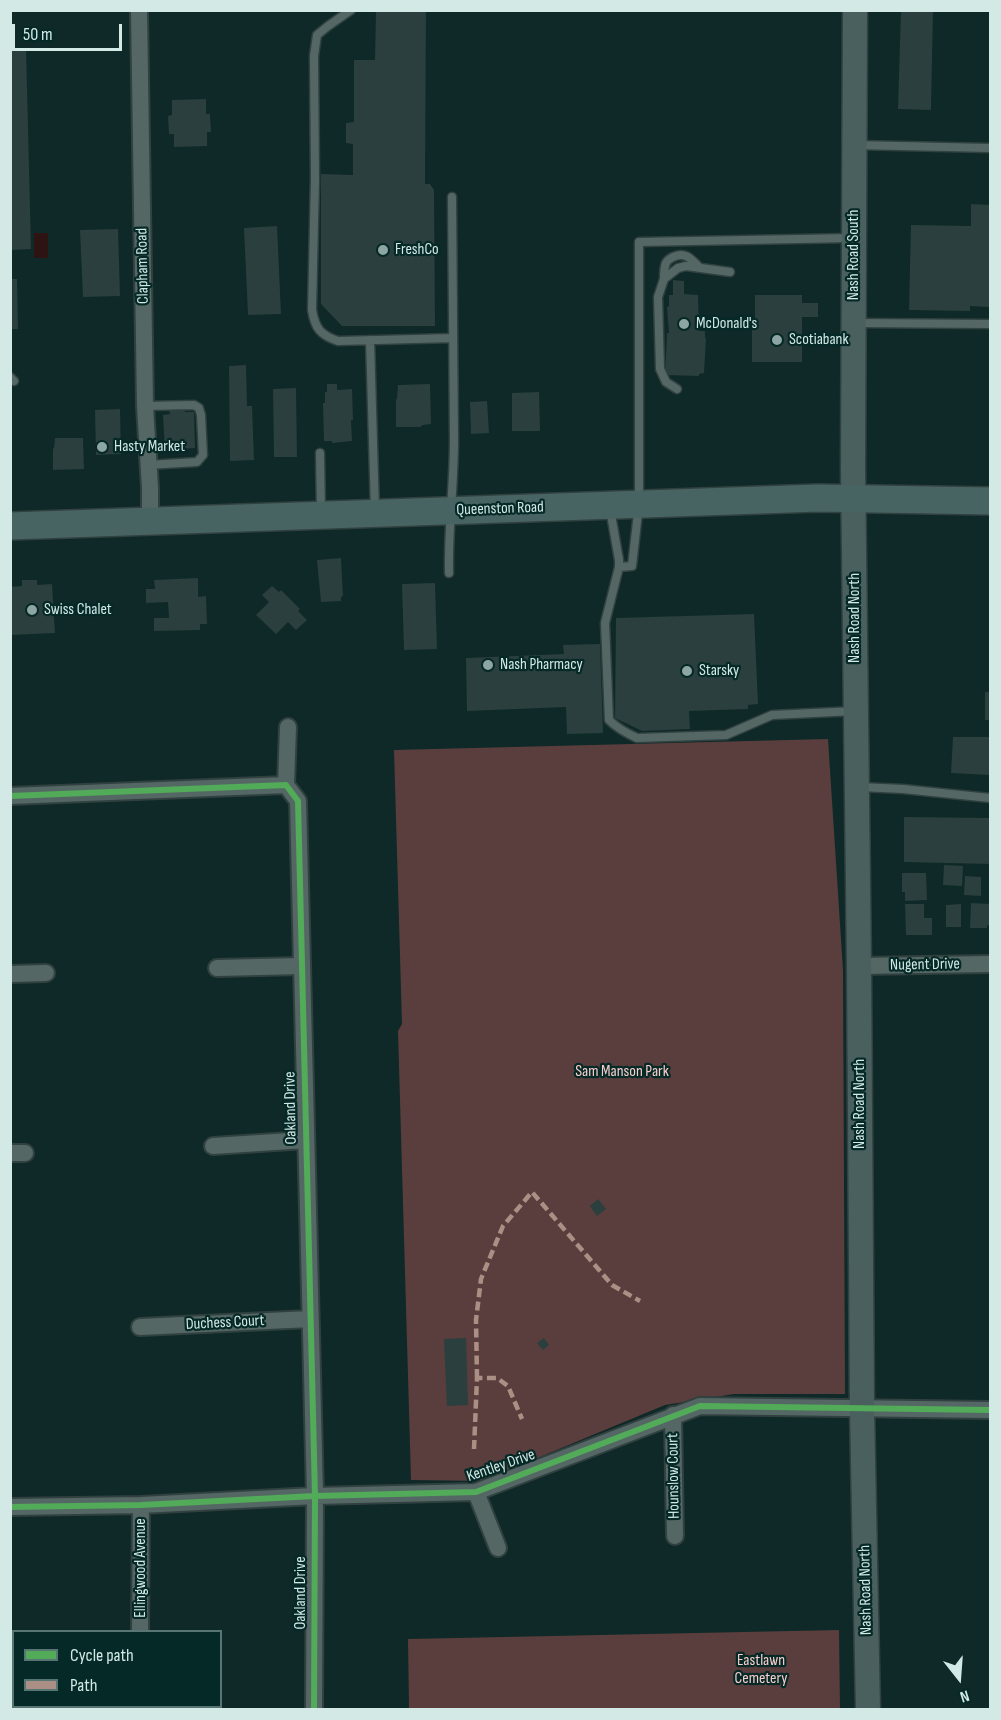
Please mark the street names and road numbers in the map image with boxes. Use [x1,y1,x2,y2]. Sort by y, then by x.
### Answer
street label: Nash Road South [844,210,864,300]
street label: Clapham Road [133,228,153,304]
street label: Queenston Road [456,498,544,520]
street label: Nash Road North [845,573,865,663]
street label: Nugent Drive [890,955,960,975]
street label: Nash Road North [850,1059,870,1149]
street label: Oakland Drive [281,1071,301,1145]
street label: Duchess Court [185,1311,265,1335]
street label: Hounslow Court [664,1433,684,1519]
street label: Kentley Drive [464,1445,538,1487]
street label: Ellingwood Avenue [131,1518,151,1618]
street label: Nash Road North [856,1545,876,1635]
street label: Oakland Drive [291,1556,311,1630]

